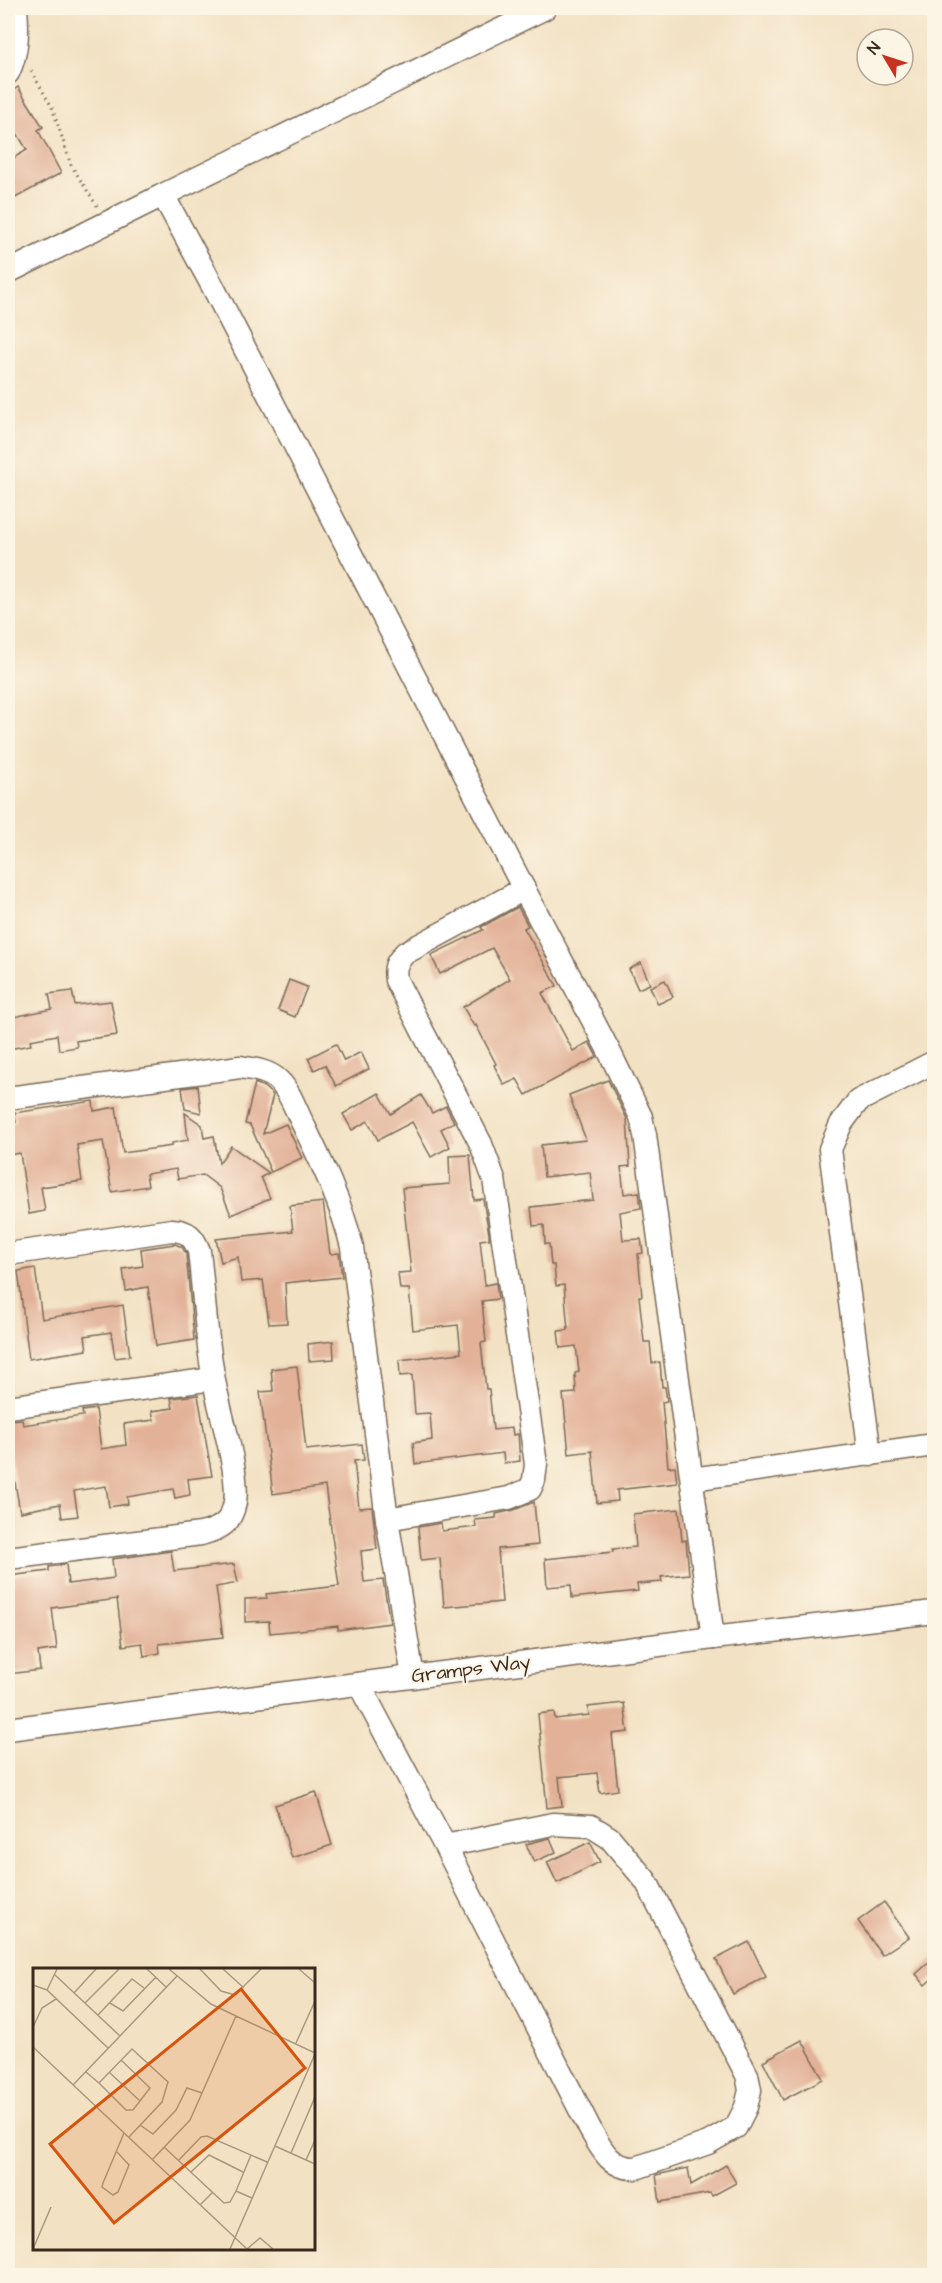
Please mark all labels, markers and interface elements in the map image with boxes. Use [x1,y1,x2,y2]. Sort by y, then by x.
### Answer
north arrow [855,27,915,87]
text: N [862,37,886,59]
street label: Gramps Way [410,1648,532,1691]
inset map [33,1968,315,2250]

